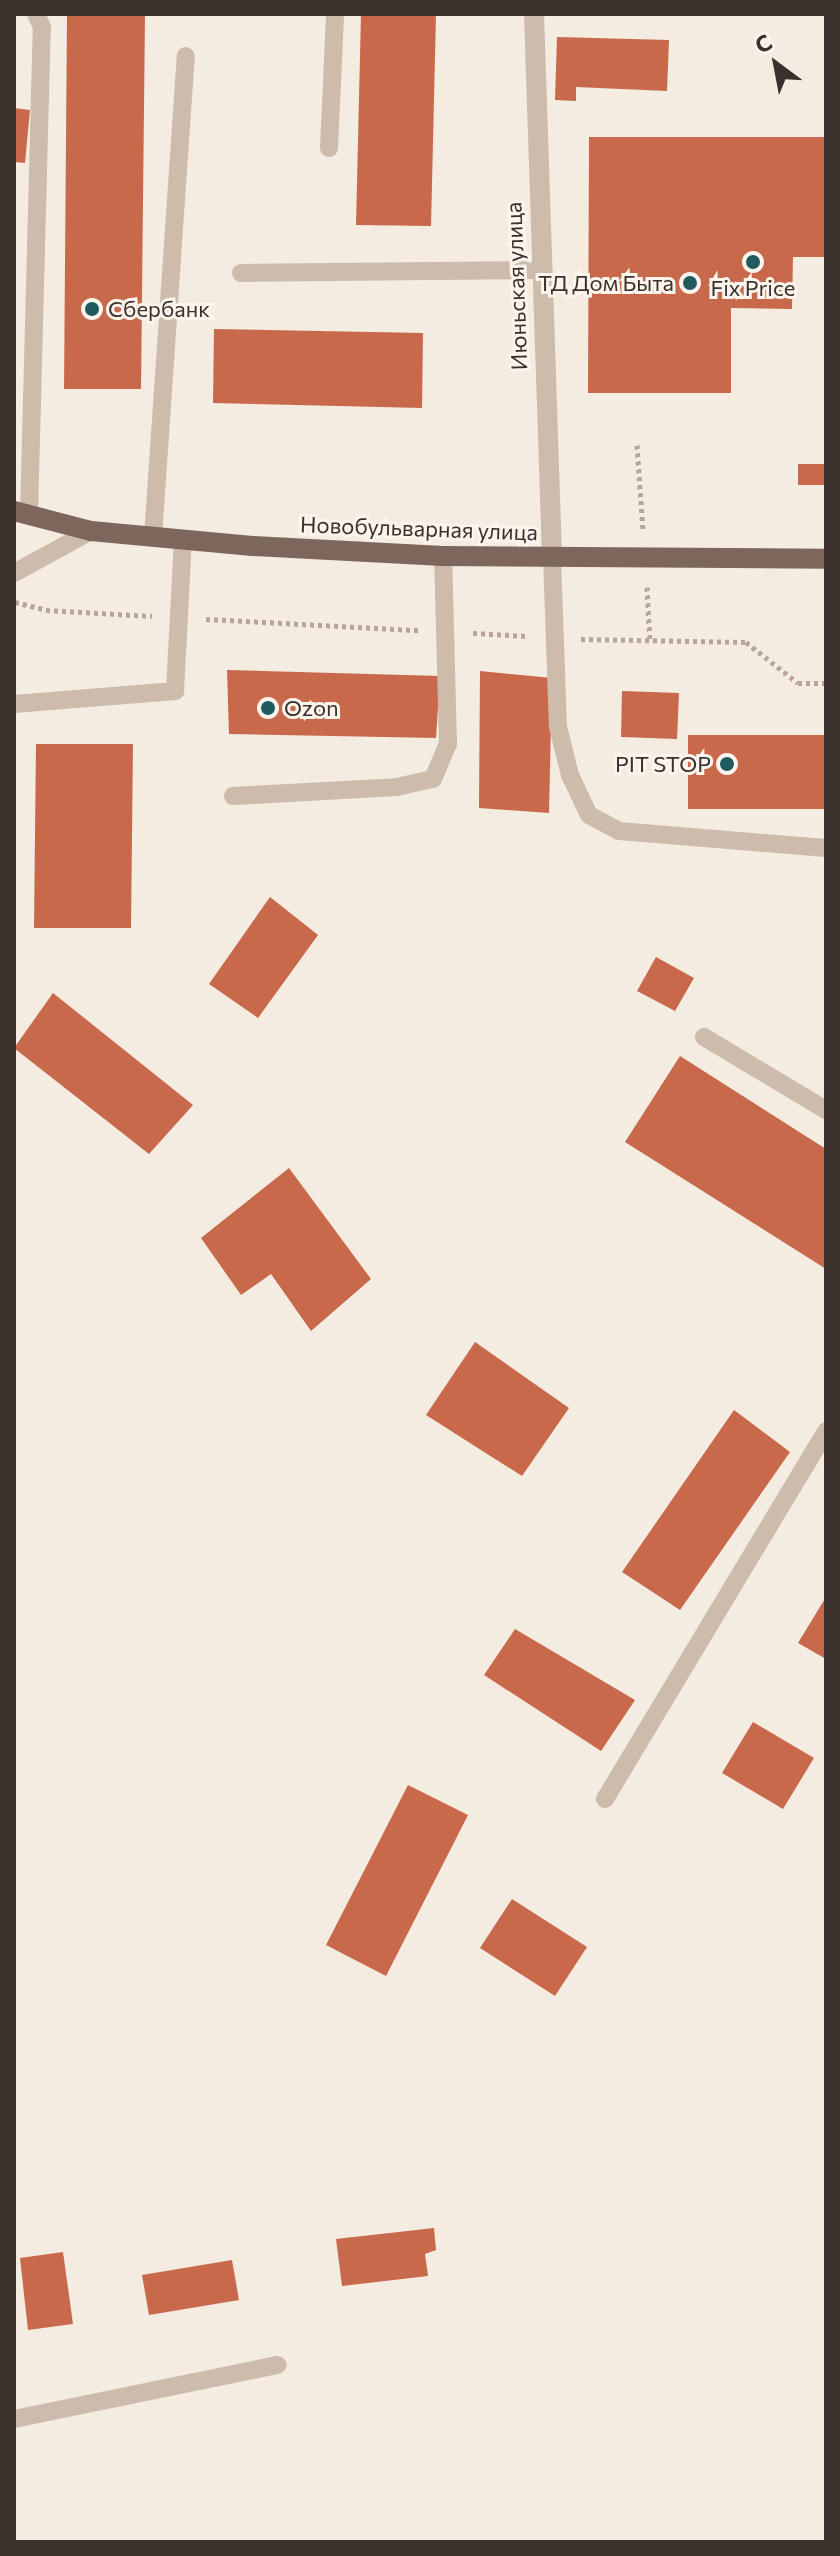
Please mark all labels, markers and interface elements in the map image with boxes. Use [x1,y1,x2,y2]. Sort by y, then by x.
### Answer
north arrow [736,24,816,104]
text: С [749,28,777,59]
street label: Июньская улица [500,201,532,371]
marker: Fix Price [744,253,762,271]
place label: ТД Дом Быта [538,270,674,296]
marker: ТД Дом Быта [681,274,699,292]
place label: Fix Price [711,275,795,301]
place label: Сбербанк [108,296,210,322]
marker: Сбербанк [83,300,101,318]
street label: Новобульварная улица [300,511,538,545]
place label: Ozon [284,695,339,721]
marker: Ozon [259,699,277,717]
place label: PIT STOP [615,751,711,777]
marker: PIT STOP [718,755,736,773]

